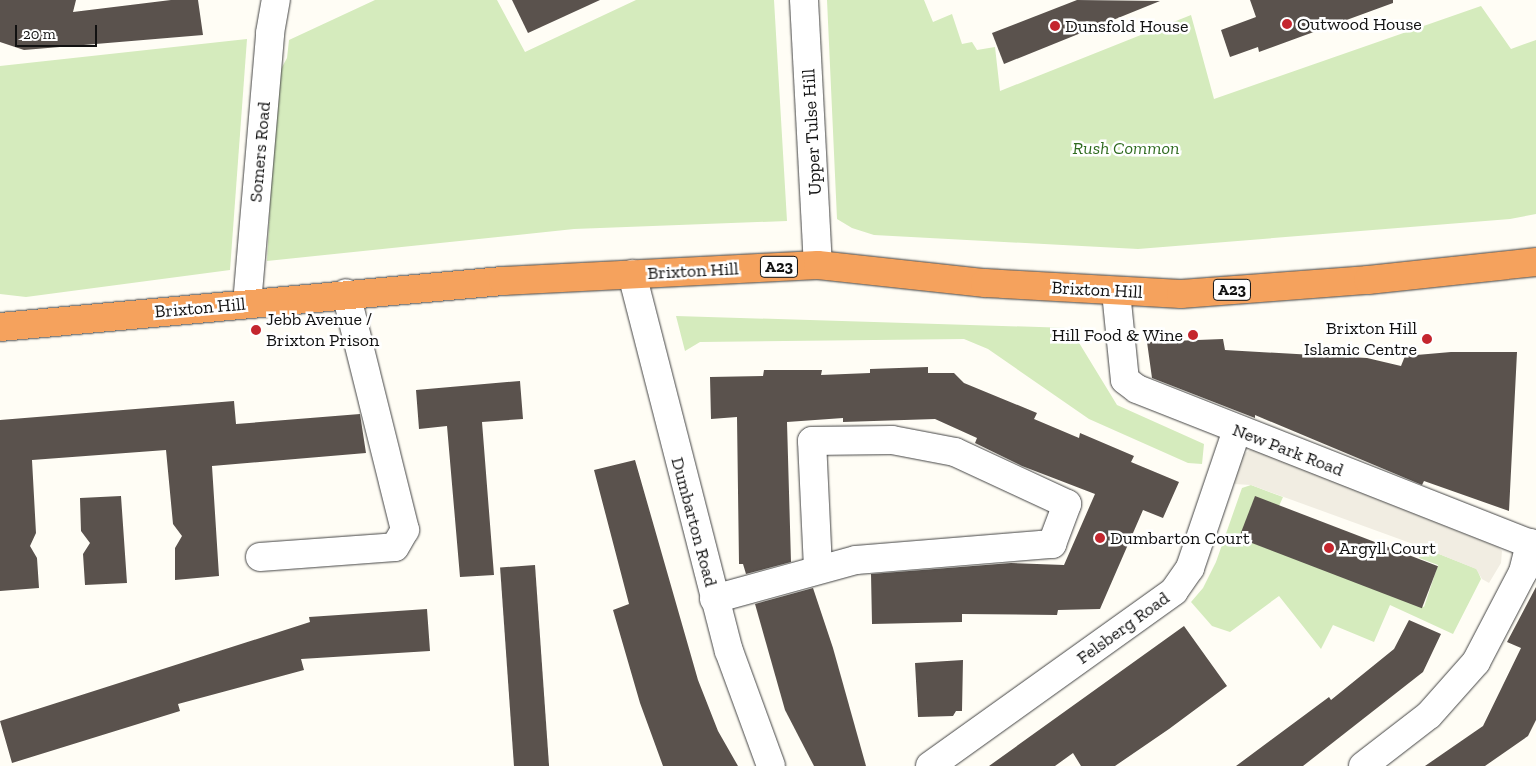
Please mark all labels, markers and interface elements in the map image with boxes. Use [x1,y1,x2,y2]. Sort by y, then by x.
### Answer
place label: Outwood House [1297,13,1422,35]
scale bar [18,15,100,47]
place label: Dunsfold House [1065,15,1188,37]
marker: Outwood House [1281,18,1293,30]
marker: Dunsfold House [1049,20,1061,32]
text: 20 m [23,25,56,43]
street label: Upper Tulse Hill [798,68,826,196]
street label: Somers Road [245,101,275,203]
park label: Rush Common [1072,137,1180,159]
road number: A23 [759,253,799,280]
street label: Brixton Hill [647,258,739,284]
road number: A23 [1212,276,1252,304]
street label: Brixton Hill [1051,277,1143,303]
street label: Brixton Hill [154,293,246,323]
place label: Jebb Avenue / Brixton Prison [266,309,379,352]
place label: Brixton Hill Islamic Centre [1304,318,1417,360]
marker: Jebb Avenue / Brixton Prison [250,324,262,336]
place label: Hill Food & Wine [1051,324,1183,346]
marker: Hill Food & Wine [1187,329,1199,341]
marker: Brixton Hill Islamic Centre [1421,333,1433,345]
street label: New Park Road [1229,419,1347,481]
street label: Dumbarton Road [666,455,722,589]
place label: Dumbarton Court [1110,527,1250,549]
marker: Dumbarton Court [1094,532,1106,544]
place label: Argyll Court [1339,537,1436,559]
marker: Argyll Court [1323,542,1335,554]
street label: Felsberg Road [1073,587,1173,669]

